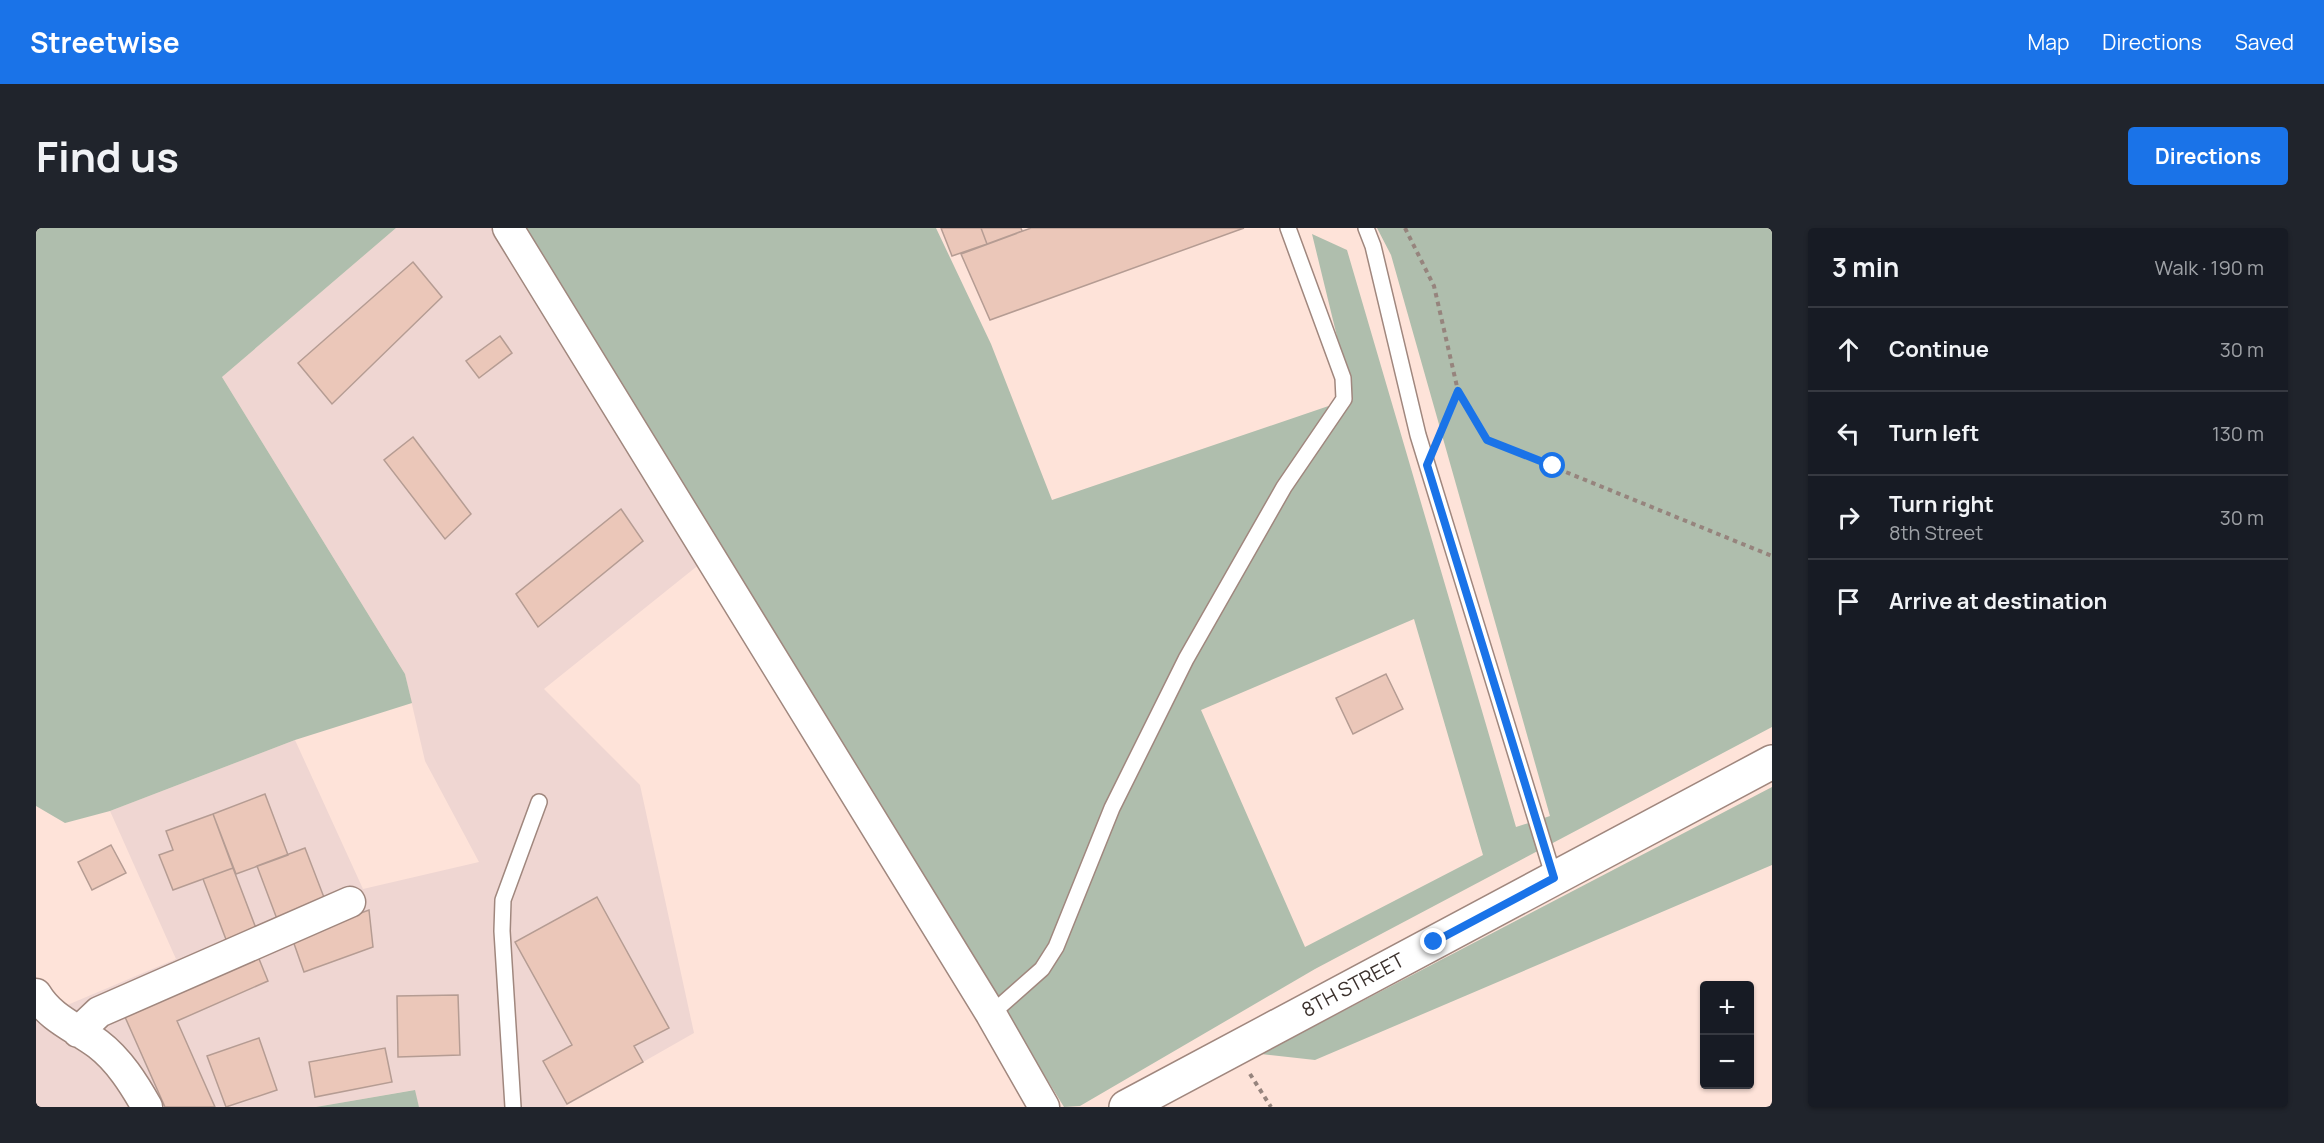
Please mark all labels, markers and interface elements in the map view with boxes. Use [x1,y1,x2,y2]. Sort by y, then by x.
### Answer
text: Streetwise [30,23,180,61]
text: Map [2028,28,2069,56]
text: Directions [2102,28,2202,56]
text: Saved [2235,28,2294,56]
text: Find us [36,127,179,185]
button: Directions [2128,127,2288,185]
text: 3 min [1832,249,1899,285]
text: Walk · 190 m [2155,254,2264,281]
icon: ahead [1832,333,1865,366]
text: Continue [1889,334,1989,364]
text: 30 m [2220,336,2264,363]
icon: left [1832,417,1865,450]
text: Turn left [1889,418,1979,448]
text: 130 m [2212,420,2264,447]
route start [1539,452,1565,478]
text: Turn right [1889,489,1994,519]
icon: right [1832,501,1865,534]
text: 30 m [2220,504,2264,531]
text: 8th Street [1889,519,1983,546]
icon: arrive [1832,585,1865,618]
text: Arrive at destination [1889,586,2107,616]
route end [1420,928,1446,954]
street label: 8TH STREET [1297,946,1409,1023]
map controls [1700,981,1754,1089]
button: + [1700,981,1754,1035]
button: − [1700,1035,1754,1089]

